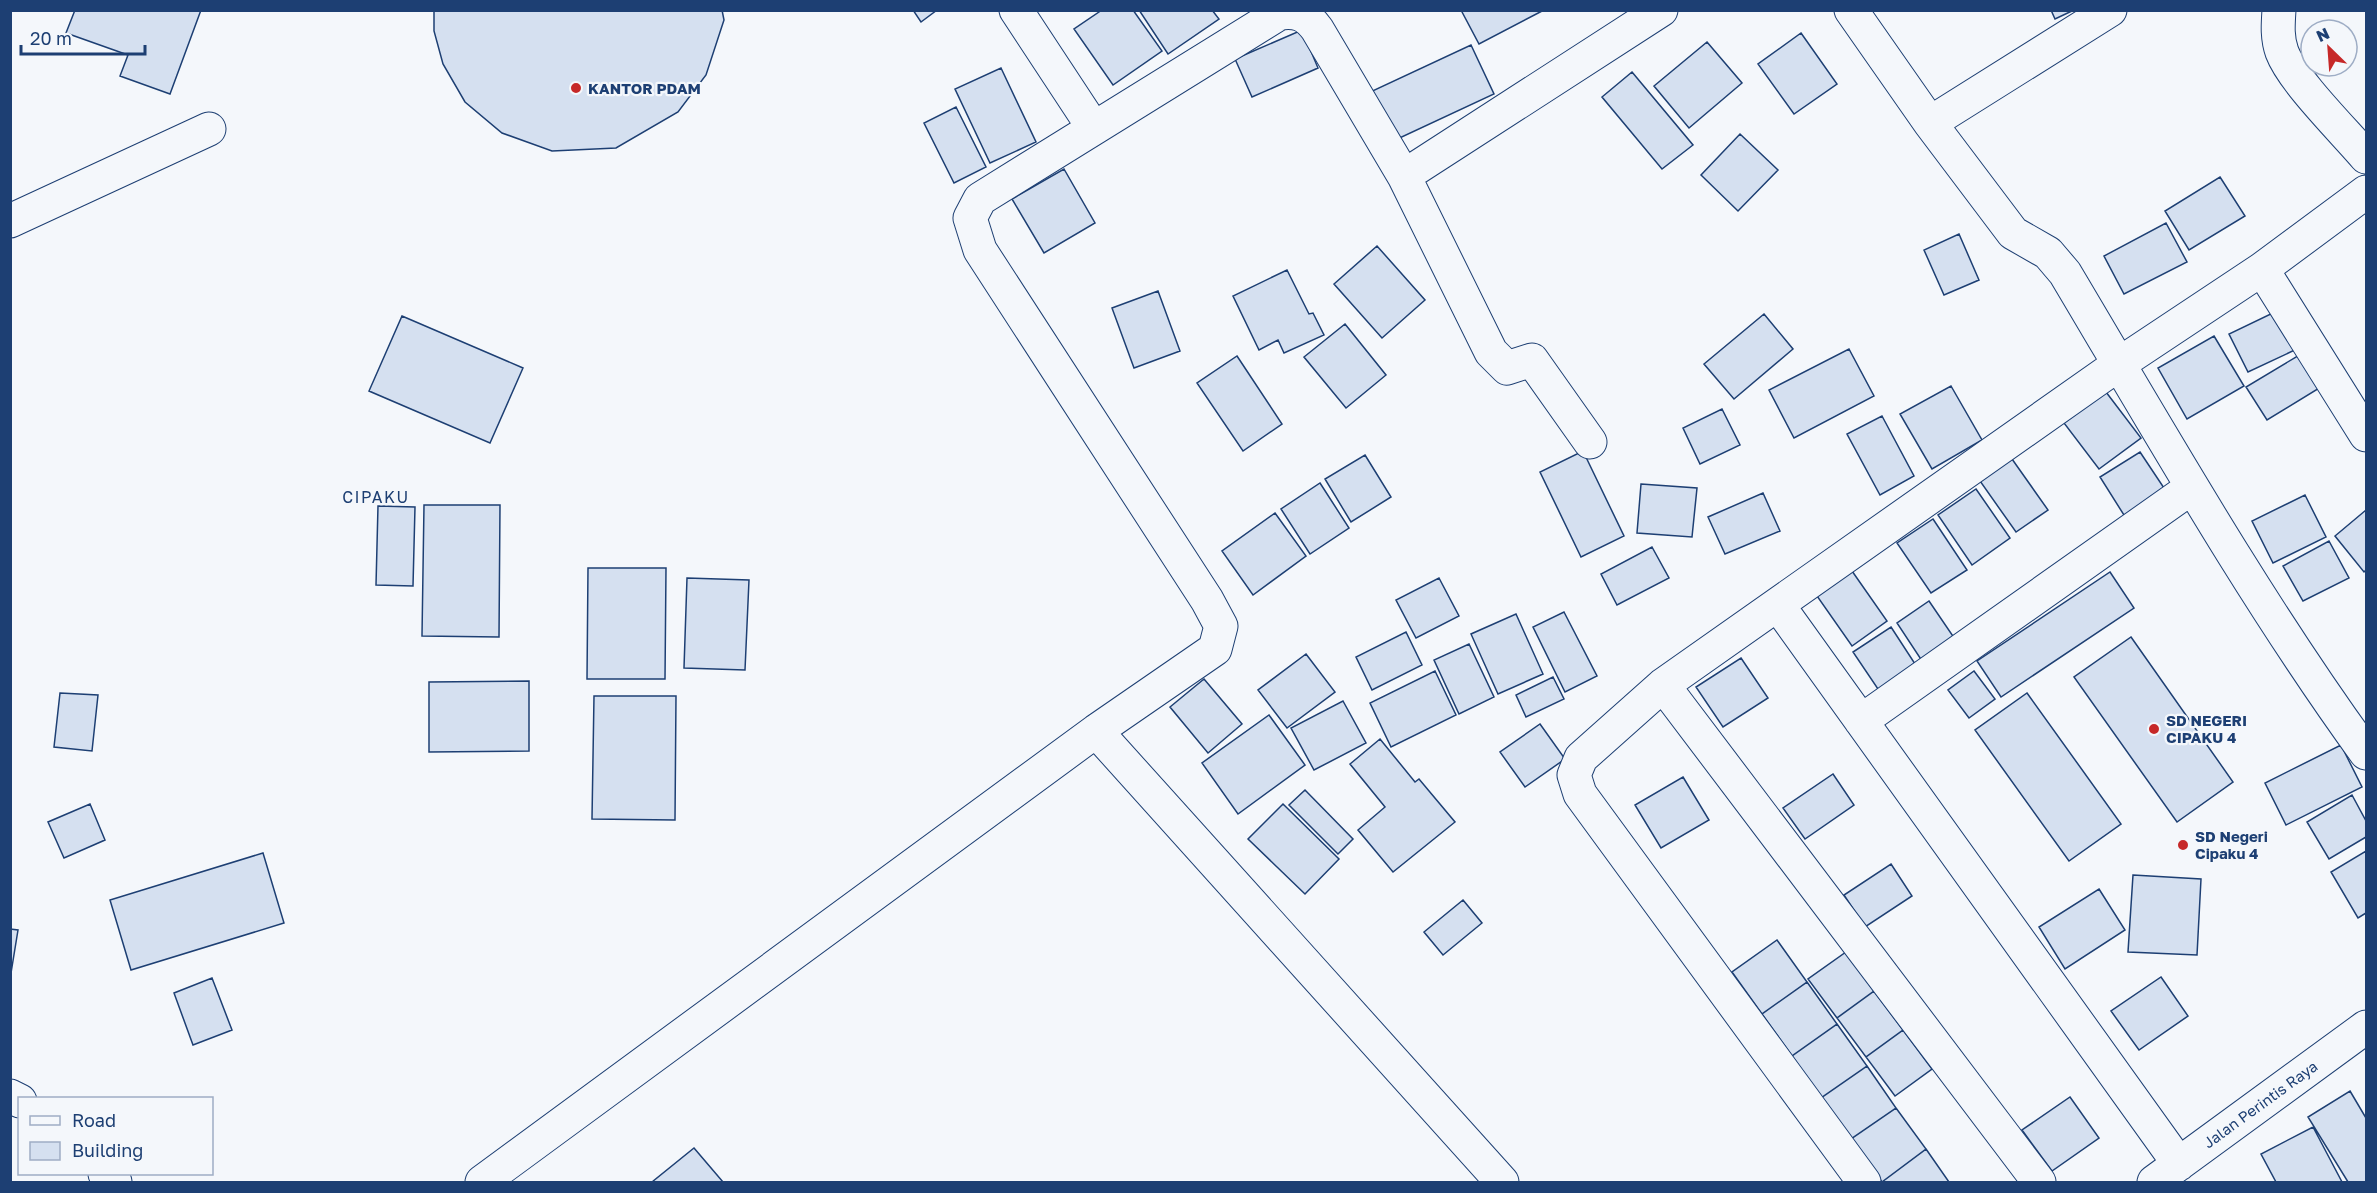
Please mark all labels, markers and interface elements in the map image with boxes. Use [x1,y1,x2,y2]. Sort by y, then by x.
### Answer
scale bar [21,18,146,56]
north arrow [2299,18,2359,78]
text: N [2313,23,2332,46]
text: 20 m [30,27,72,49]
place label: KANTOR PDAM [588,79,701,97]
marker: KANTOR PDAM [569,81,583,95]
district label: CIPAKU [342,487,410,507]
place label: SD NEGERI CIPAKU 4 [2166,711,2247,746]
marker: SD NEGERI CIPAKU 4 [2147,722,2161,736]
place label: SD Negeri Cipaku 4 [2195,827,2268,862]
marker: SD Negeri Cipaku 4 [2176,838,2190,852]
street label: Jalan Perintis Raya [2199,1057,2321,1151]
legend [18,1097,213,1175]
text: Road [72,1109,116,1131]
text: Building [72,1139,143,1161]

